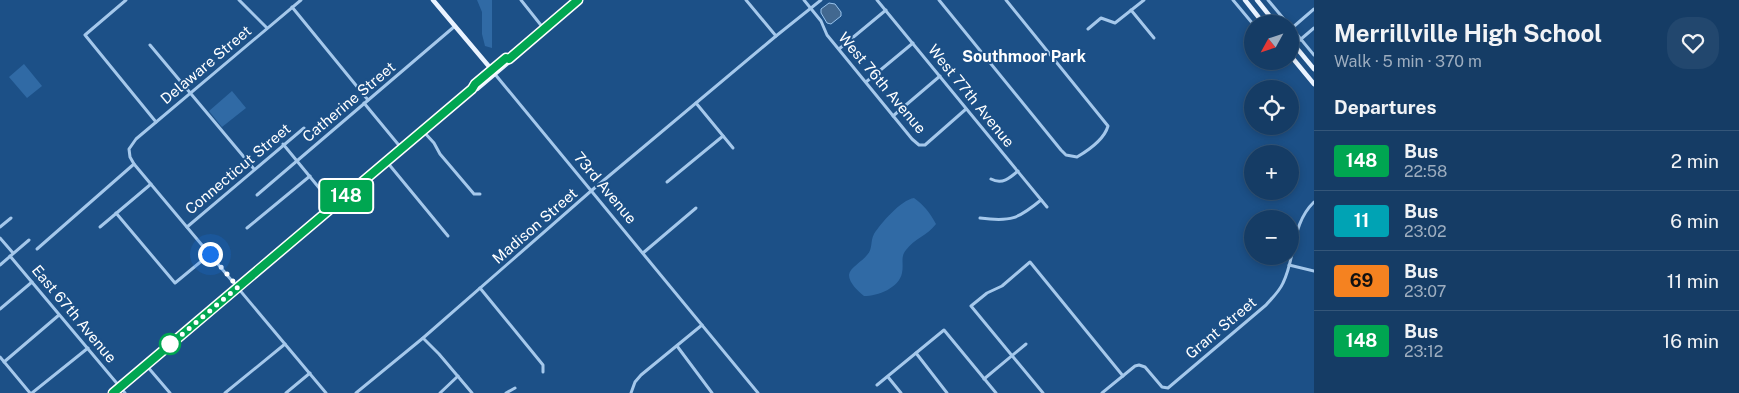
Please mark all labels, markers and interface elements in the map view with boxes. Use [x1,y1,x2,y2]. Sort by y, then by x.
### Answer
north arrow [1244,15,1299,70]
map controls [1244,15,1299,265]
button: heart [1667,17,1719,69]
text: Merrillville High School [1334,19,1602,47]
street label: Delaware Street [157,22,254,107]
street label: West 76th Avenue [835,29,930,137]
street label: West 77th Avenue [925,41,1018,150]
district label: Southmoor Park [962,47,1086,66]
text: Walk · 5 min · 370 m [1334,52,1482,71]
street label: Catherine Street [299,58,398,145]
button: locate [1244,80,1299,135]
text: Departures [1334,96,1437,118]
street label: Connecticut Street [182,120,294,218]
text: Bus [1404,140,1438,162]
button: + [1244,145,1299,200]
street label: 73rd Avenue [571,149,640,227]
text: 148 [1346,150,1377,171]
text: 2 min [1671,150,1719,172]
text: 22:58 [1404,162,1447,181]
line badge: 148 [317,180,375,212]
street label: Madison Street [489,184,581,267]
text: 148 [330,185,362,206]
text: Bus [1404,200,1438,222]
button: − [1244,210,1299,265]
text: 11 [1354,210,1369,231]
text: 6 min [1670,210,1719,232]
text: 23:02 [1404,222,1447,241]
your location [198,242,223,267]
text: Bus [1404,260,1438,282]
street label: East 67th Avenue [29,261,120,366]
text: 69 [1350,270,1373,291]
text: 11 min [1667,270,1719,292]
text: 23:07 [1404,282,1446,301]
street label: Grant Street [1182,293,1259,362]
text: Bus [1404,320,1438,342]
text: 148 [1346,330,1377,351]
text: 16 min [1663,330,1719,352]
unlabelled marker [159,333,181,355]
text: 23:12 [1404,342,1443,361]

